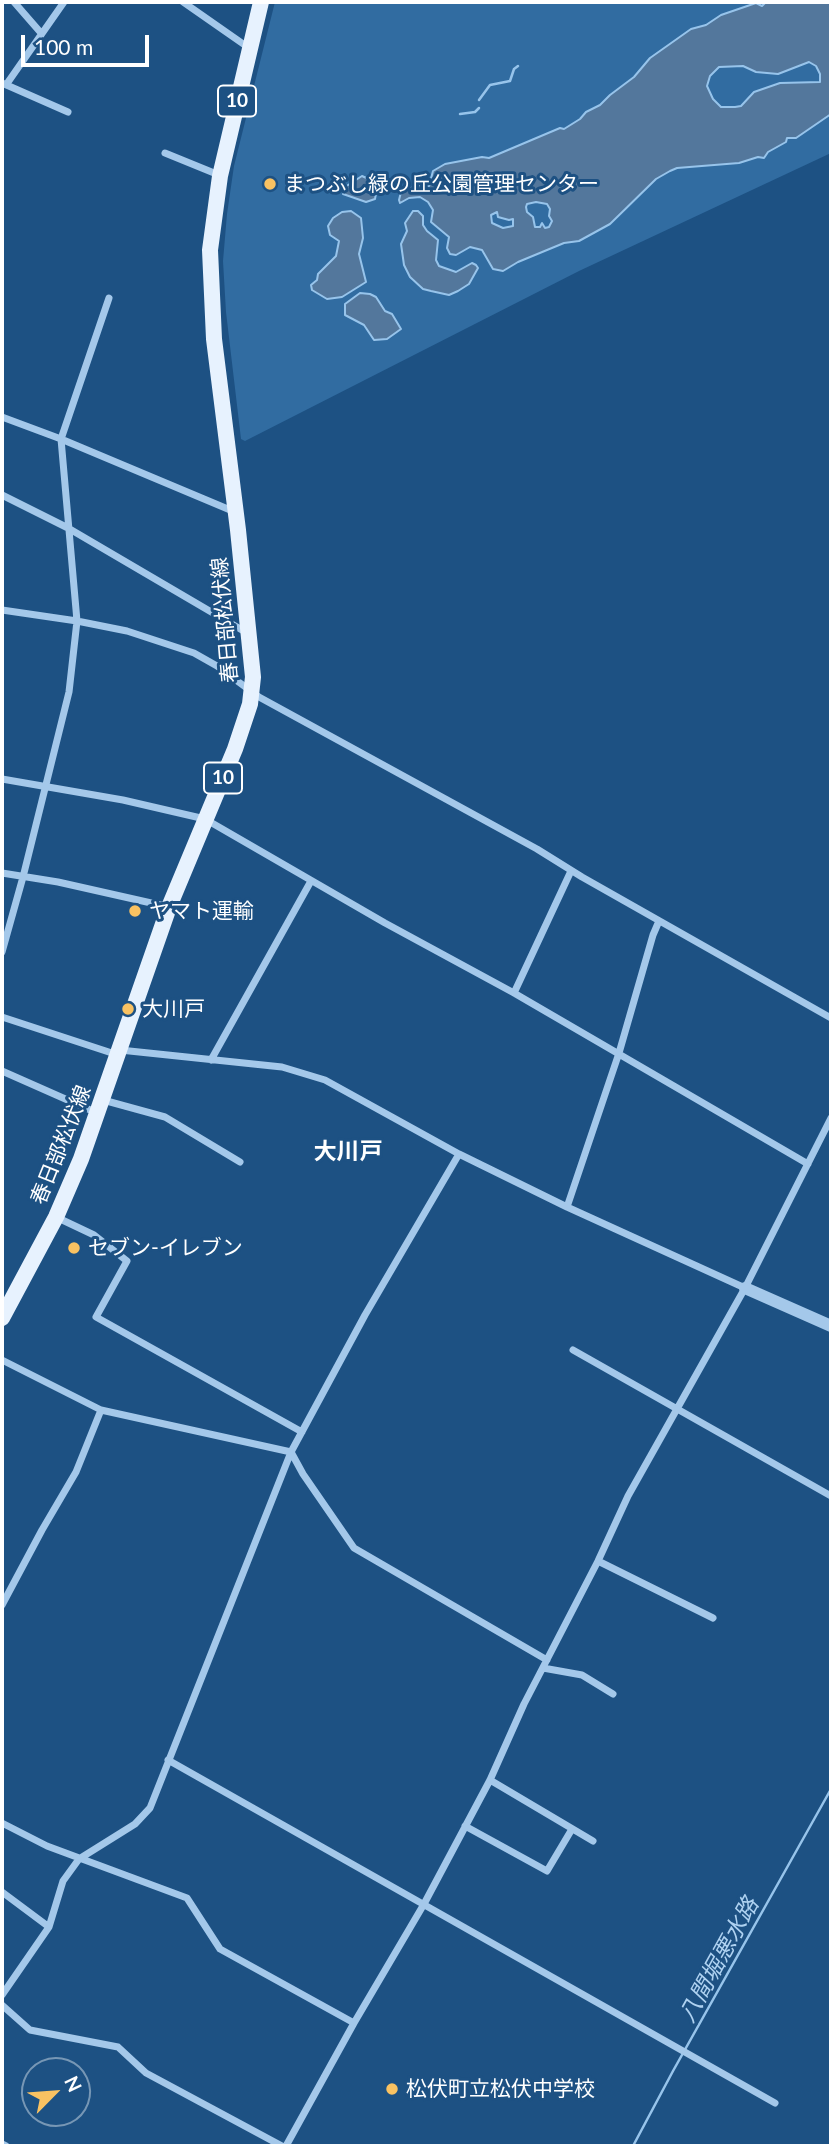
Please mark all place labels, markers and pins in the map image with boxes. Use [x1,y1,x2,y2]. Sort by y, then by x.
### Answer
place label: まつぶし緑の丘公園管理センター [284,171,599,197]
marker: まつぶし緑の丘公園管理センター [262,176,278,192]
place label: ヤマト運輸 [149,898,254,924]
marker: ヤマト運輸 [127,903,143,919]
place label: 大川戸 [142,996,205,1022]
marker: 大川戸 [120,1001,136,1017]
place label: セブン-イレブン [88,1235,243,1261]
marker: セブン-イレブン [66,1240,82,1256]
place label: 松伏町立松伏中学校 [406,2076,595,2102]
marker: 松伏町立松伏中学校 [384,2081,400,2097]

